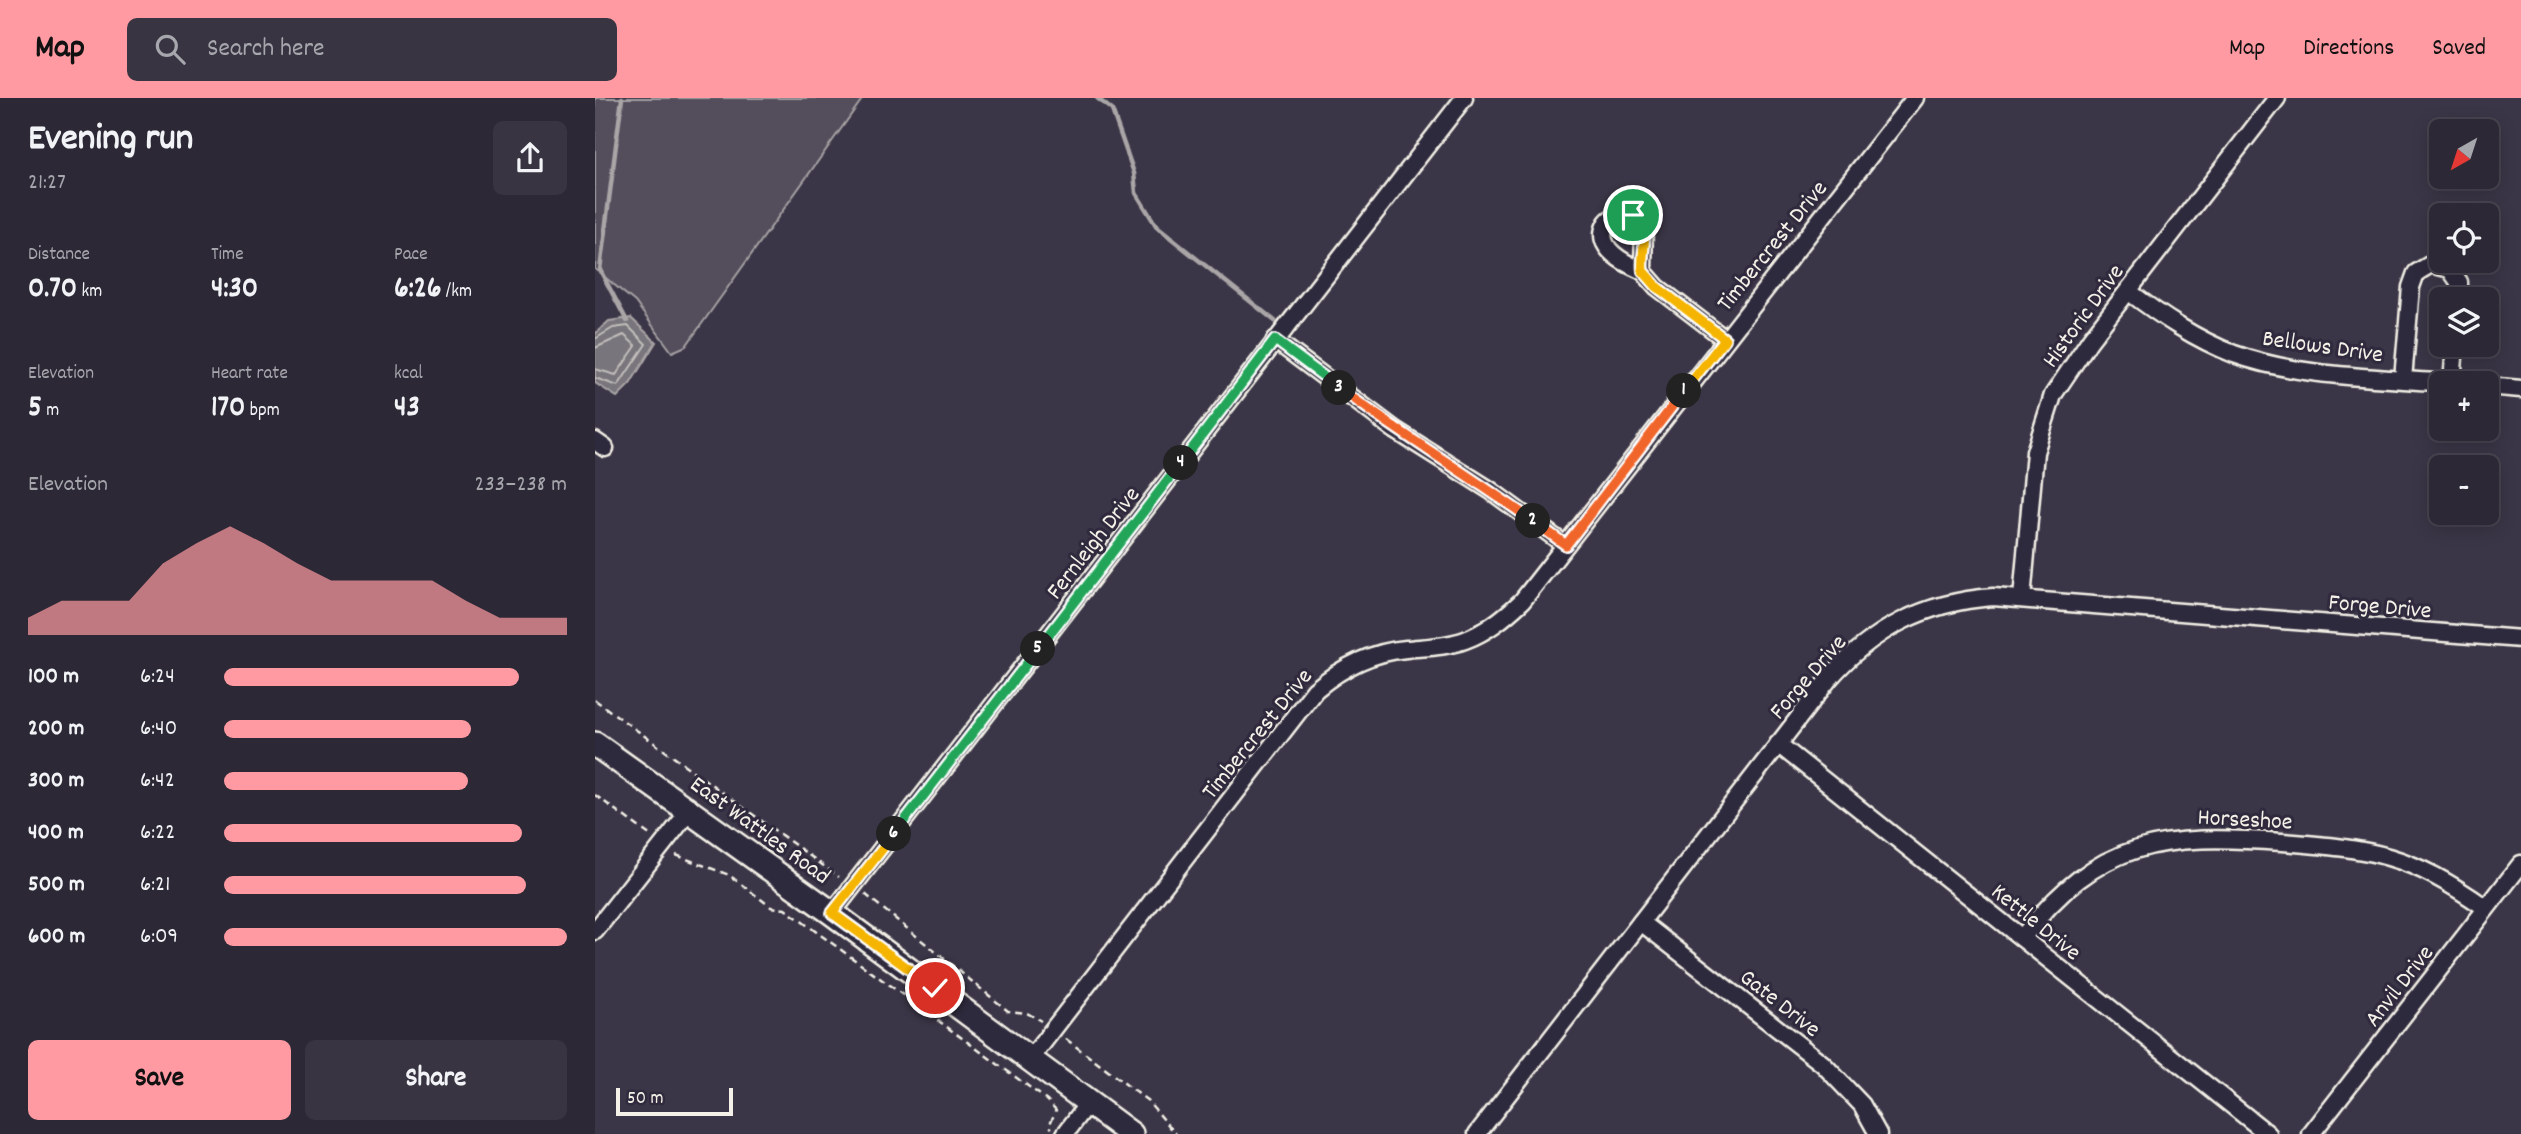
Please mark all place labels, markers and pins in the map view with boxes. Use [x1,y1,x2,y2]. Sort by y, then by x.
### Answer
pin [1603,185,1663,245]
pin: 3 [1321,370,1357,406]
pin: 1 [1667,374,1701,408]
pin: 4 [1163,446,1199,480]
pin: 2 [1515,504,1551,538]
pin: 5 [1021,632,1055,666]
pin: 6 [877,816,911,852]
pin [905,958,965,1018]

